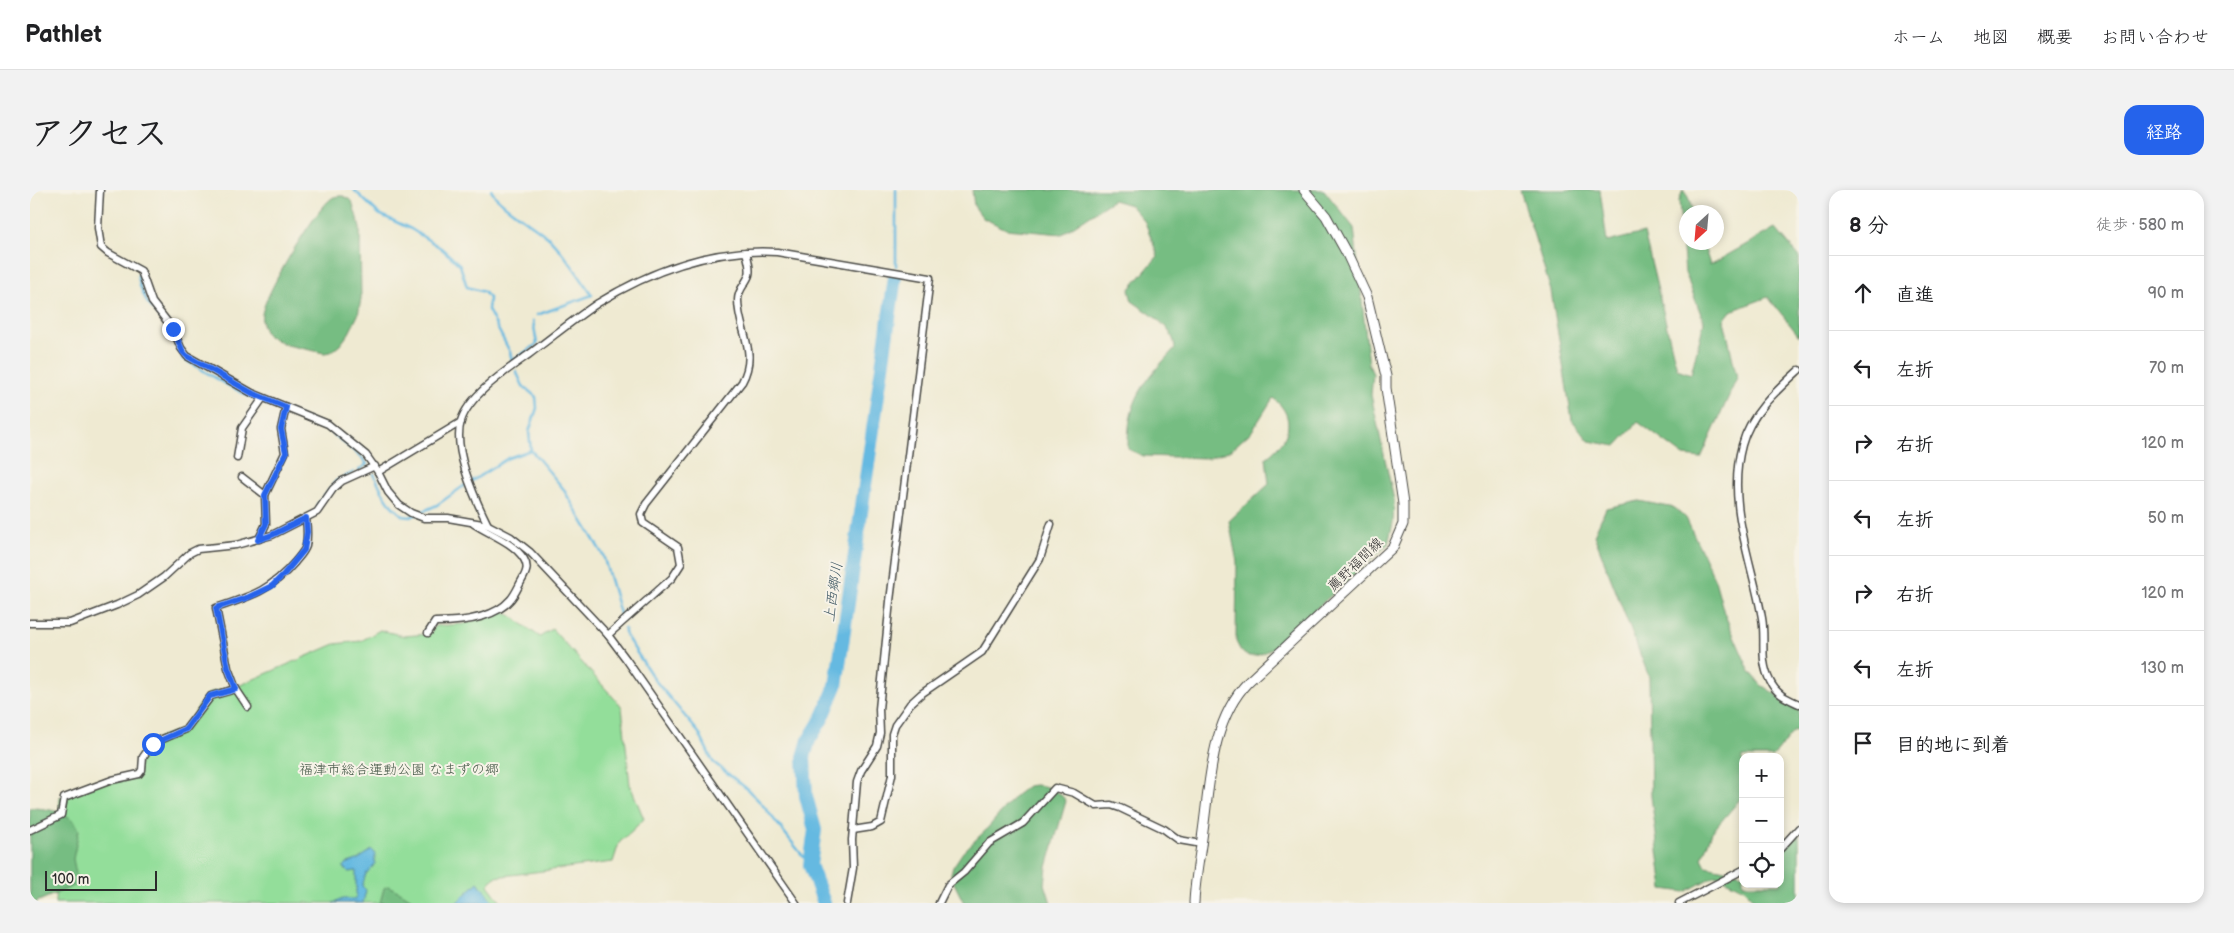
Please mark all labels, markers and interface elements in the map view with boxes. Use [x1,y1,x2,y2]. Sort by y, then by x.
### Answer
text: Pathlet [25,20,102,49]
text: ホーム [1892,27,1945,48]
text: 地図 [1973,27,2009,48]
text: 概要 [2037,27,2073,48]
text: お問い合わせ [2101,27,2209,48]
button: 経路 [2124,105,2204,155]
text: アクセス [30,113,168,156]
north arrow [1679,205,1724,250]
text: 8 分 [1849,213,1888,238]
text: 徒歩 · 580 m [2096,216,2184,235]
icon: ahead [1849,279,1877,307]
text: 直進 [1896,284,1934,307]
text: 90 m [2148,284,2184,303]
route end [162,318,185,341]
icon: left [1849,354,1877,382]
text: 左折 [1896,359,1934,382]
text: 70 m [2149,359,2184,378]
icon: right [1849,429,1877,457]
text: 右折 [1896,434,1934,457]
text: 120 m [2141,434,2184,453]
icon: left [1849,504,1877,532]
text: 左折 [1896,509,1934,532]
text: 50 m [2148,509,2184,528]
street label: 薦野福間線 [1324,534,1386,595]
water label: 上西郷川 [820,561,847,623]
icon: right [1849,579,1877,607]
text: 右折 [1896,584,1934,607]
text: 120 m [2141,584,2184,603]
icon: left [1849,654,1877,682]
text: 左折 [1896,659,1934,682]
text: 130 m [2141,659,2184,678]
icon: arrive [1849,729,1877,757]
route start [142,733,165,756]
text: 目的地に到着 [1896,734,2010,757]
map controls [1739,753,1784,888]
button: + [1739,753,1784,798]
park label: 福津市総合運動公園 なまずの郷 [299,761,499,778]
button: − [1739,798,1784,843]
button: locate [1739,843,1784,888]
scale bar [45,868,158,891]
text: 100 m [52,871,89,888]

